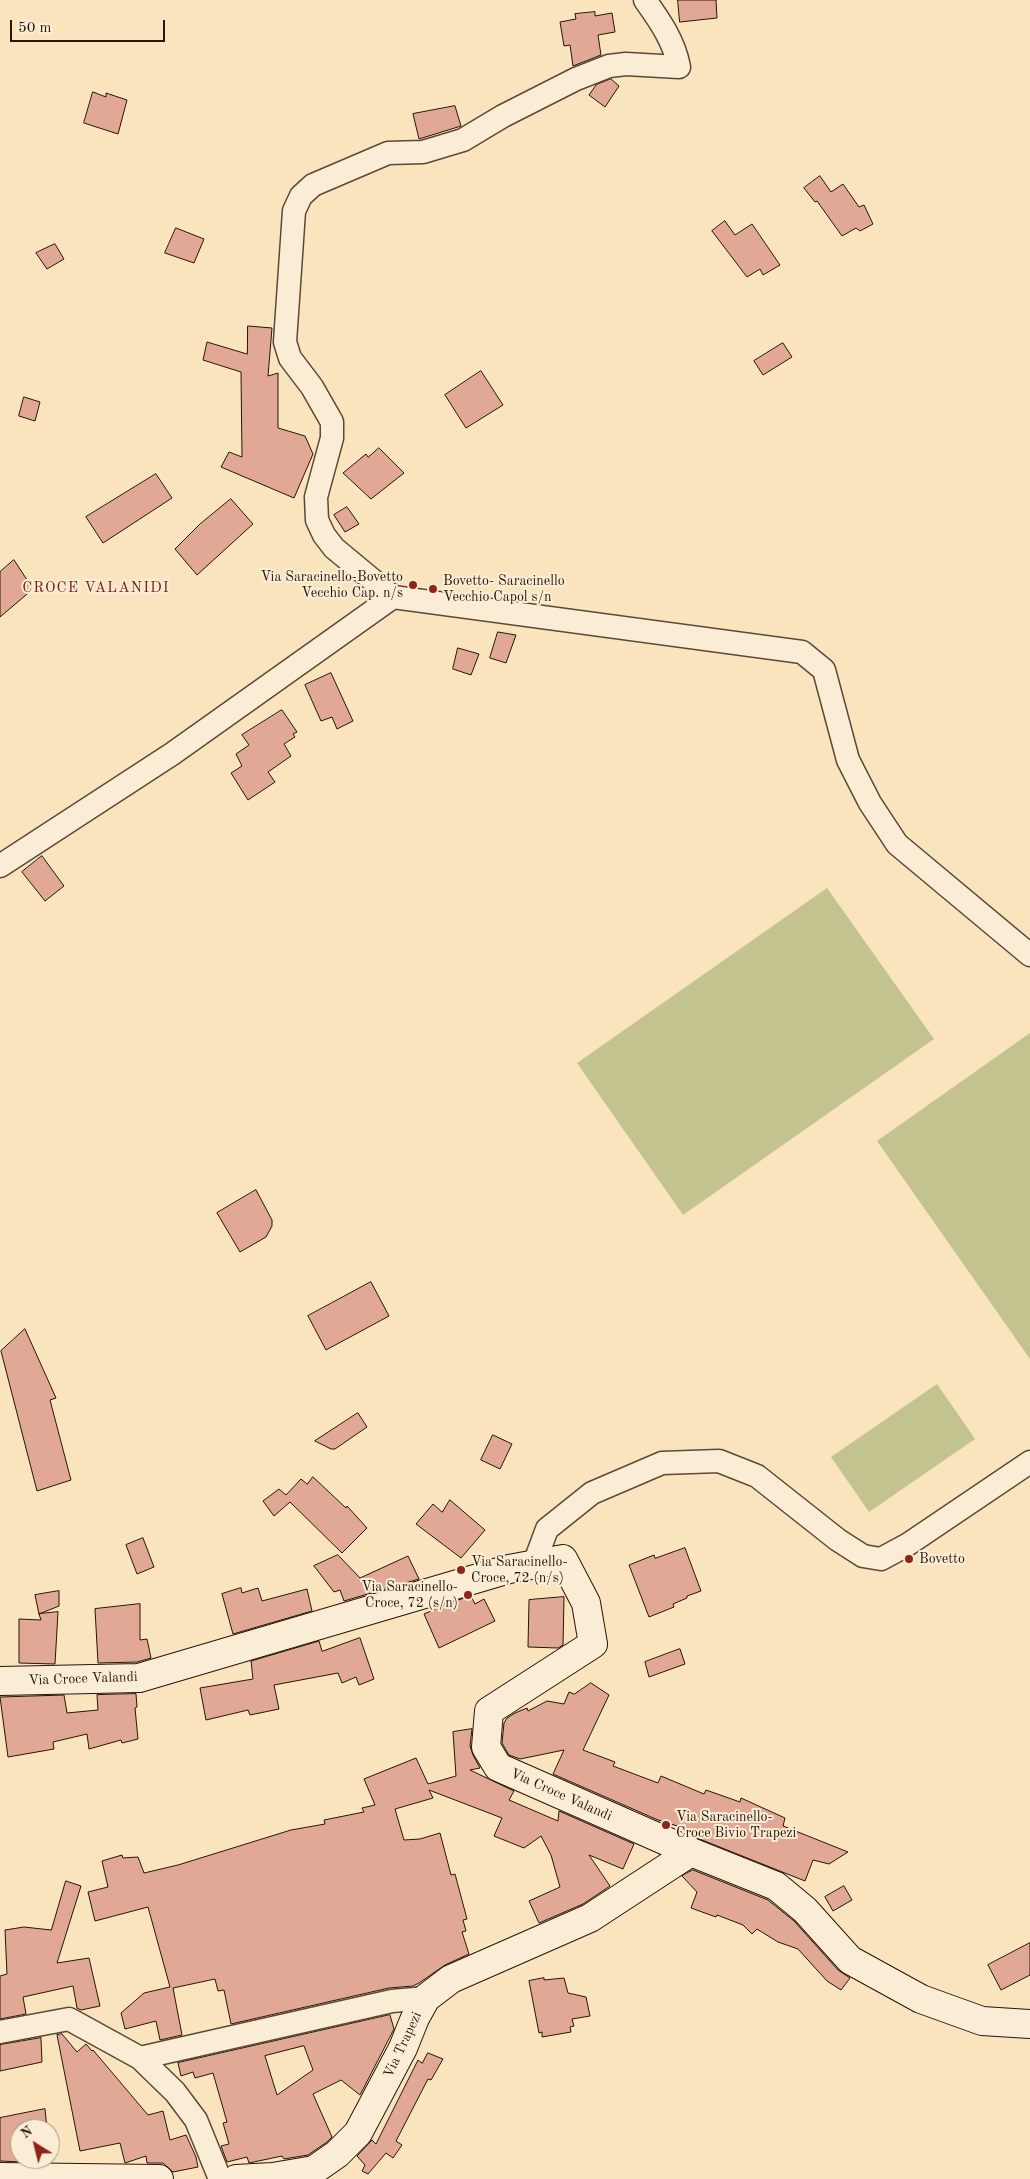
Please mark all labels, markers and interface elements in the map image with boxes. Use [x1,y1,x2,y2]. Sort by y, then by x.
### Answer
scale bar [12,10,168,42]
text: 50 m [18,21,52,36]
place label: Via Saracinello-Bovetto Vecchio Cap. n/s [260,569,403,602]
place label: Bovetto- Saracinello Vecchio Capol s/n [443,573,565,606]
district label: CROCE VALANIDI [21,579,171,597]
marker: Via Saracinello-Bovetto Vecchio Cap. n/s [407,579,419,591]
marker: Bovetto- Saracinello Vecchio Capol s/n [427,583,439,595]
place label: Bovetto [919,1551,965,1567]
marker: Bovetto [903,1553,915,1565]
place label: Via Saracinello- Croce, 72 (n/s) [471,1554,568,1586]
marker: Via Saracinello- Croce, 72 (n/s) [455,1564,467,1576]
place label: Via Saracinello- Croce, 72 (s/n) [361,1579,458,1611]
marker: Via Saracinello- Croce, 72 (s/n) [462,1589,474,1601]
street label: Via Croce Valandi [28,1669,138,1689]
street label: Via Croce Valandi [508,1765,614,1825]
place label: Via Saracinello- Croce Bivio Trapezi [676,1809,796,1841]
marker: Via Saracinello- Croce Bivio Trapezi [660,1819,672,1831]
street label: Via Trapezi [380,2009,426,2081]
north arrow [10,2119,60,2169]
text: N [18,2124,35,2141]

